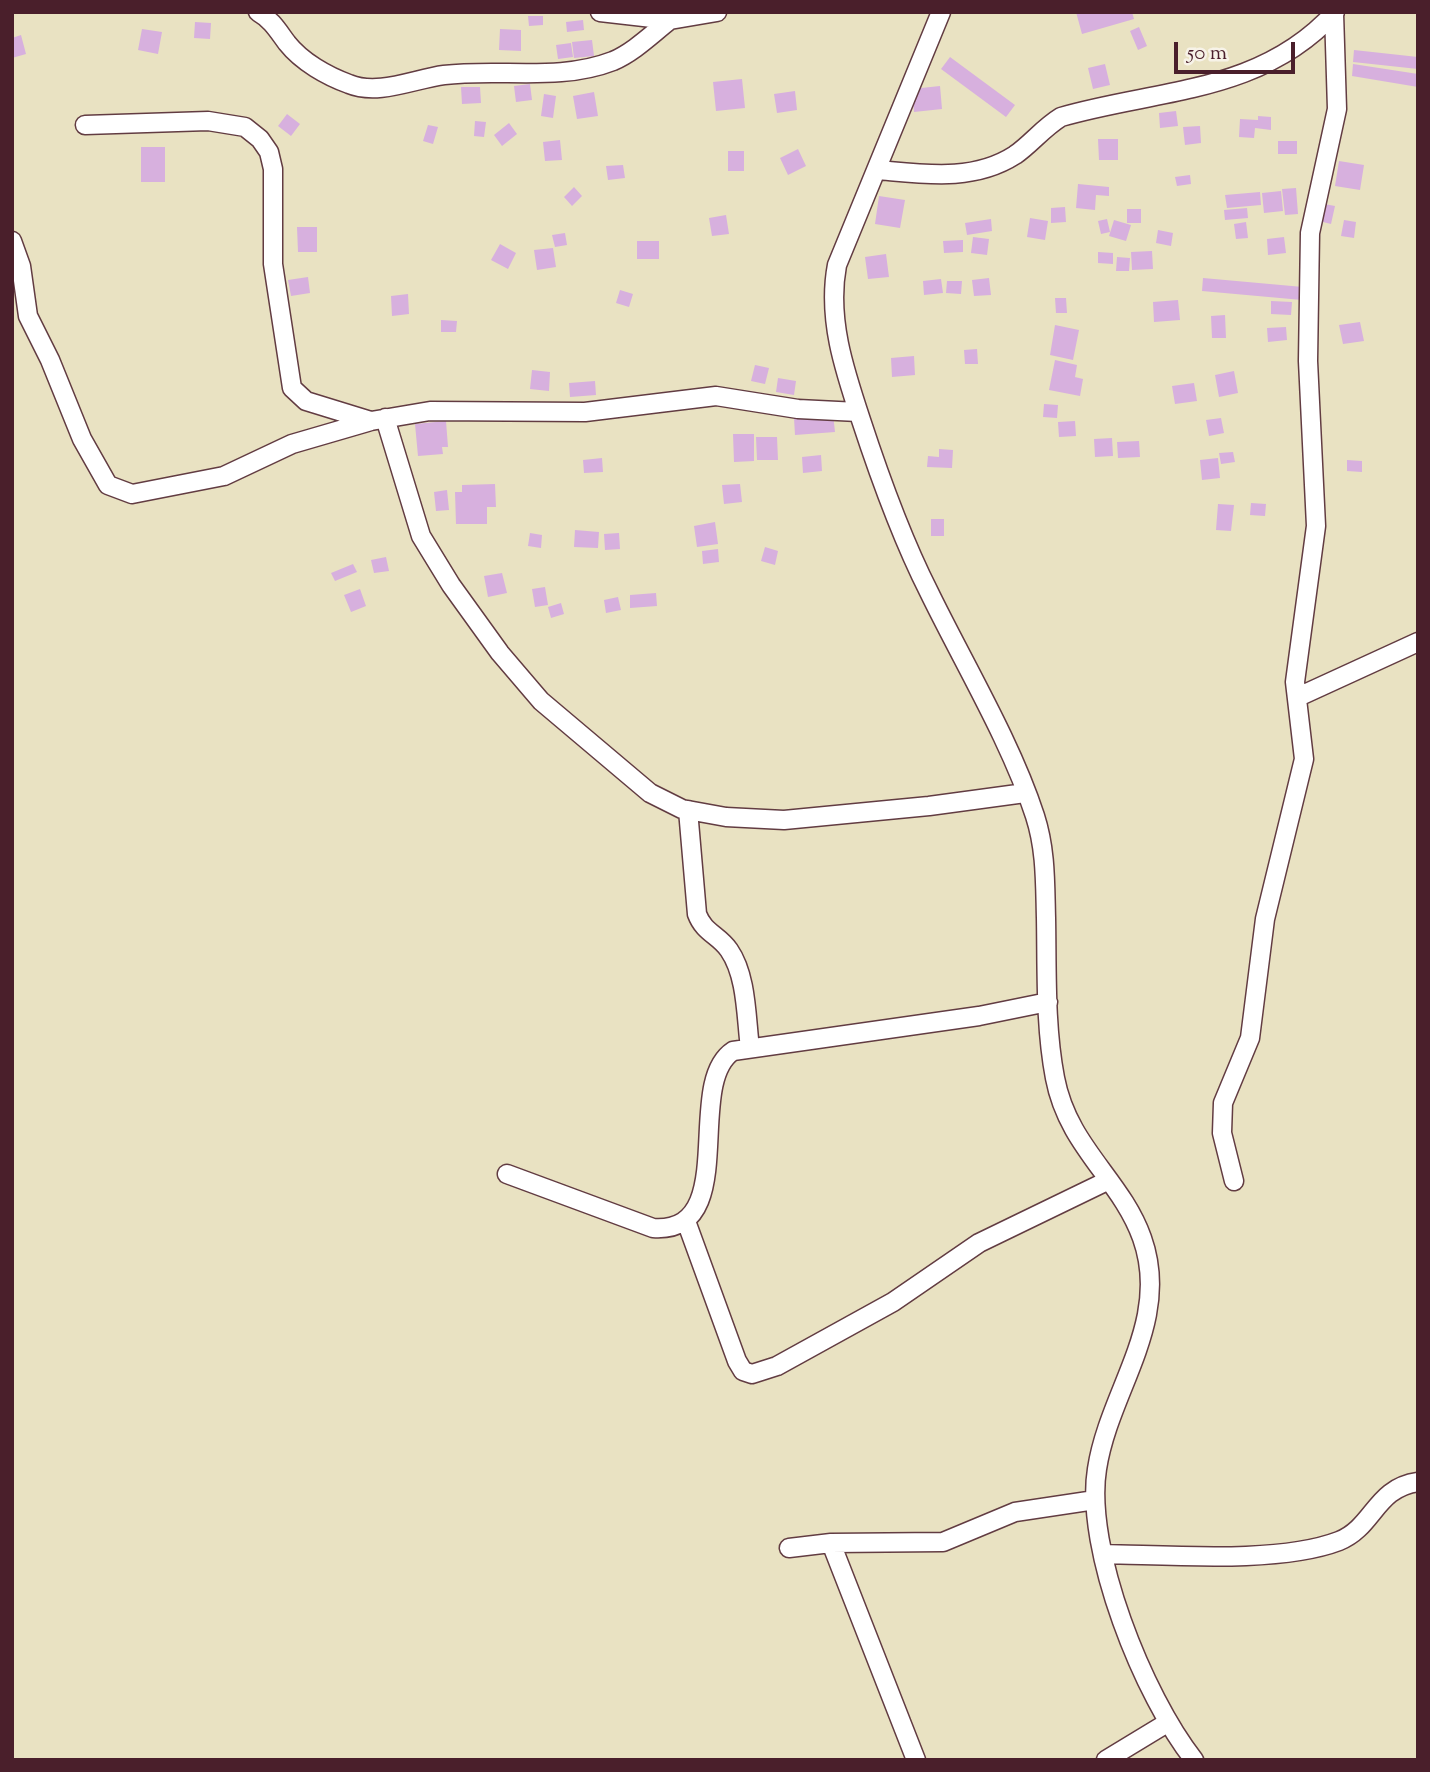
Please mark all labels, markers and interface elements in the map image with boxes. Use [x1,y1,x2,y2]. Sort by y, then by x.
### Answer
scale bar [1178,28,1299,72]
text: 50 m [1187,39,1227,69]

